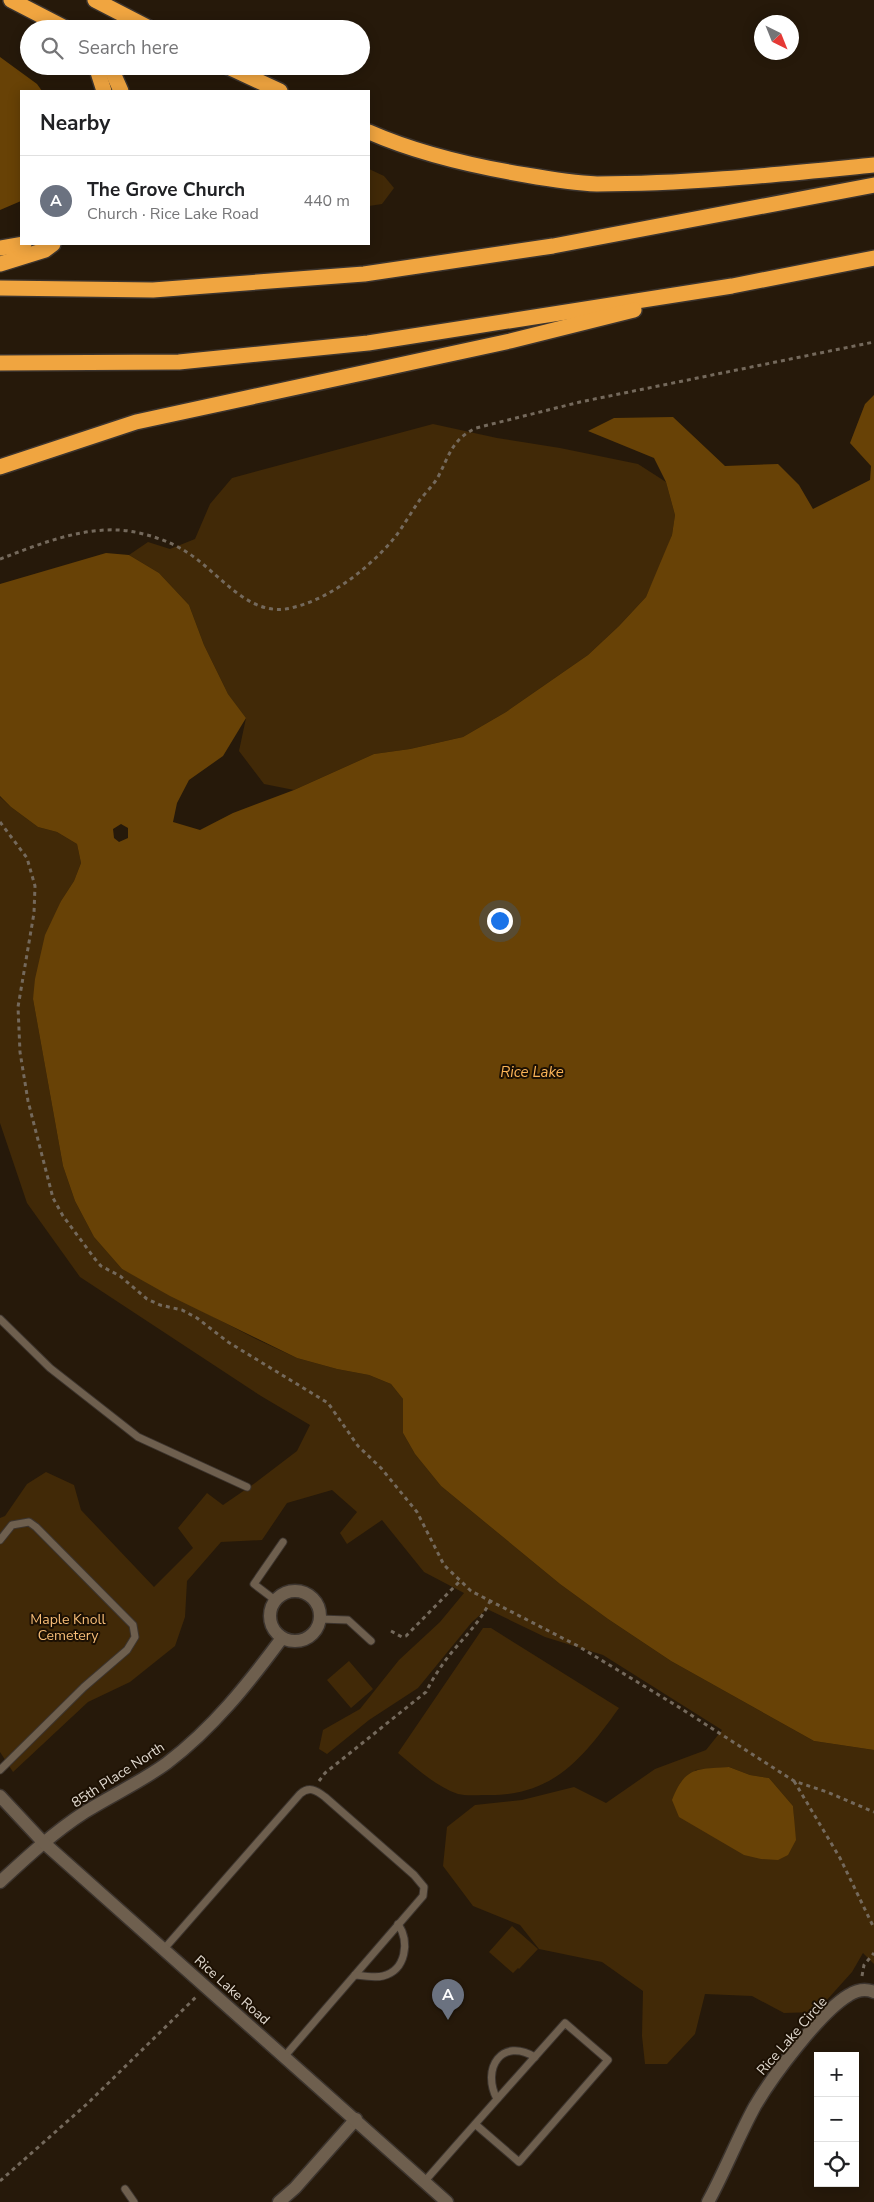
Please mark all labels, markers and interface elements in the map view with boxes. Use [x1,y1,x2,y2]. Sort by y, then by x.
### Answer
north arrow [754,15,799,60]
search box [20,20,370,75]
icon: search [38,34,66,62]
text: Search here [78,35,179,61]
text: Nearby [40,109,110,137]
text: The Grove Church [87,177,245,203]
text: A [50,190,62,212]
text: 440 m [303,190,350,212]
text: Church · Rice Lake Road [87,203,259,225]
your location [487,908,513,934]
water label: Rice Lake [500,1062,564,1082]
park label: Maple Knoll Cemetery [30,1610,107,1645]
street label: 85th Place North [68,1738,168,1812]
street label: Rice Lake Road [190,1951,274,2029]
pin: A [432,1979,464,2020]
street label: Rice Lake Circle [753,1993,831,2079]
map controls [814,2052,859,2187]
button: + [814,2052,859,2097]
button: − [814,2097,859,2142]
button: locate [814,2142,859,2187]

